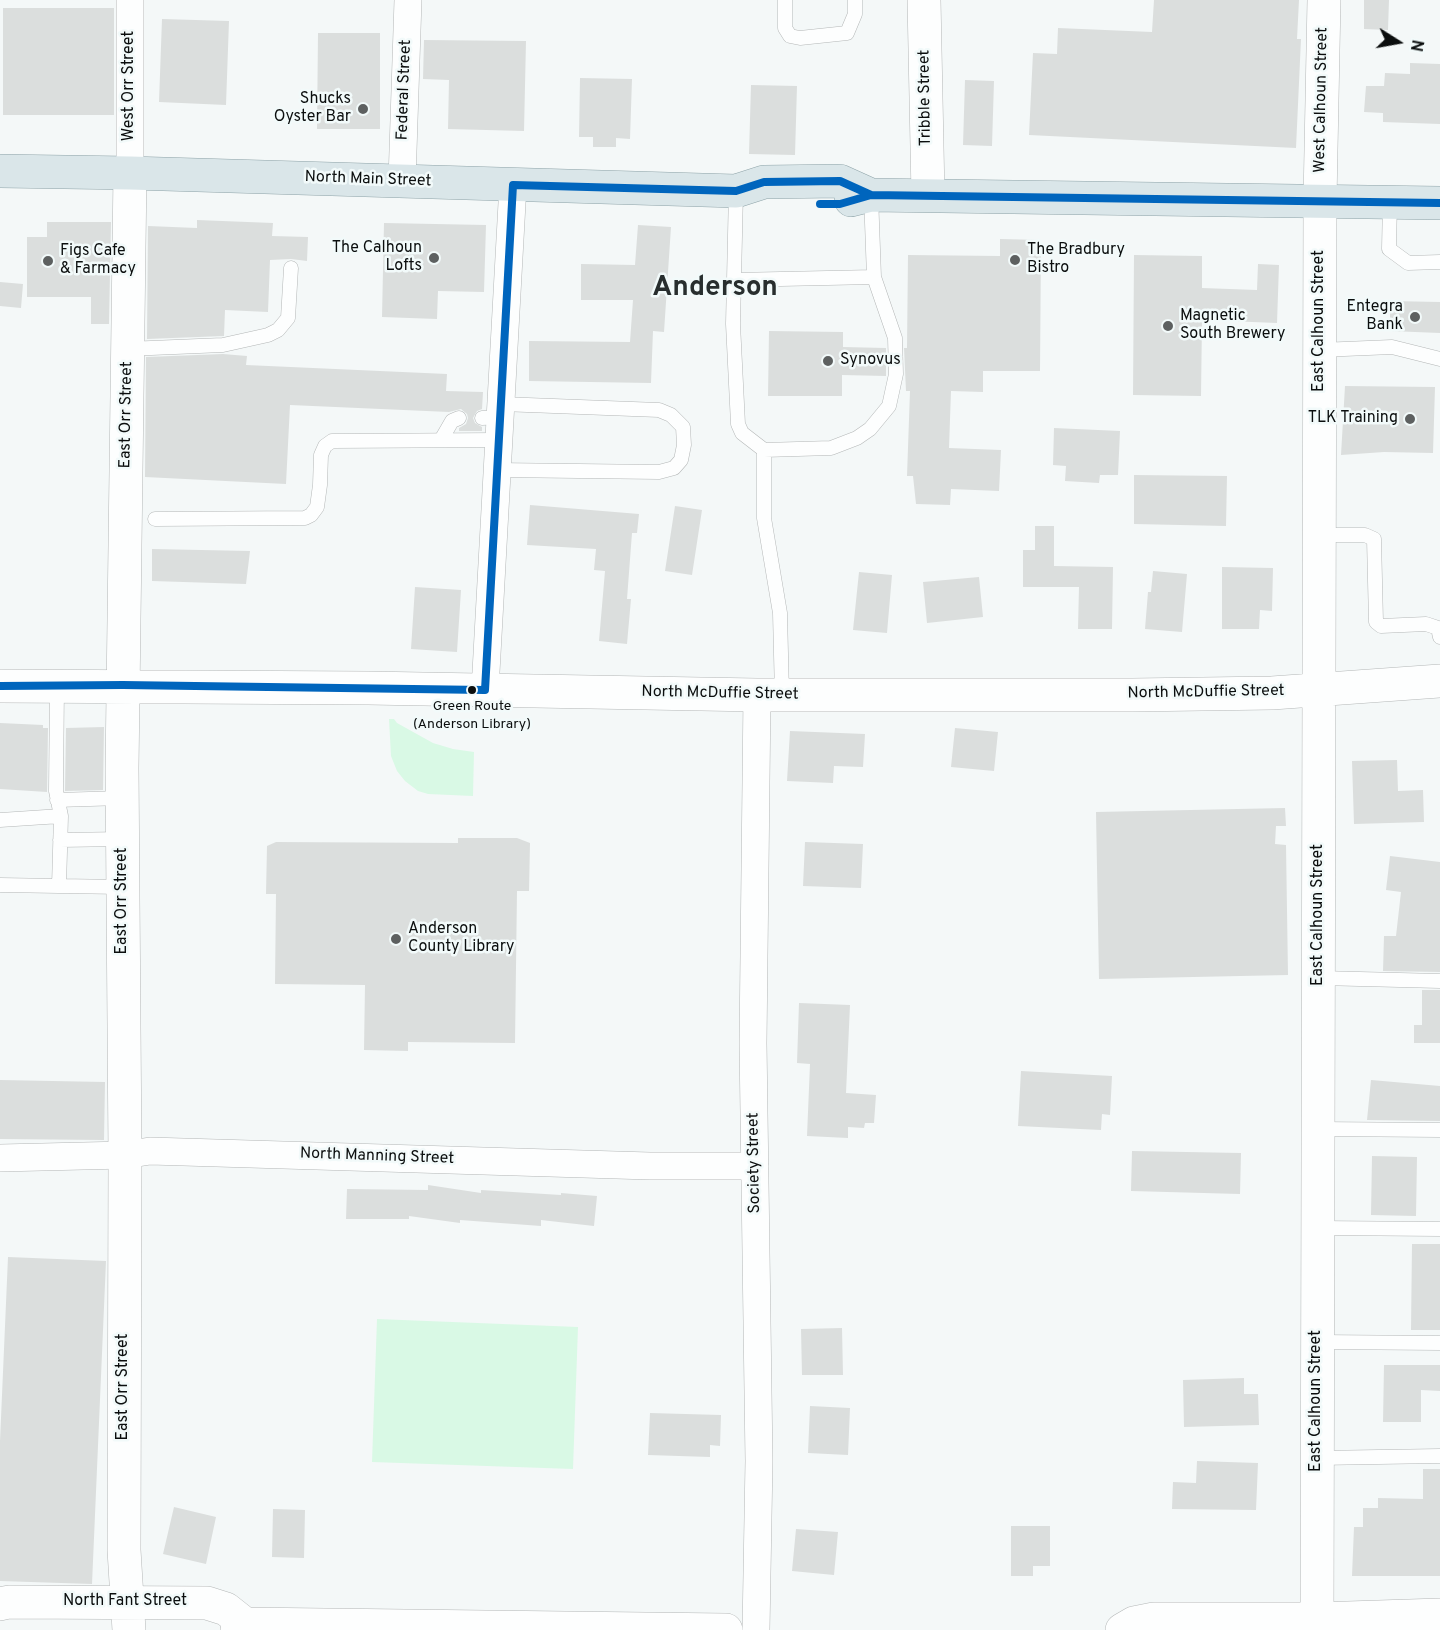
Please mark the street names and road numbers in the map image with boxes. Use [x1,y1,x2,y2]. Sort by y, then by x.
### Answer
street label: West Calhoun Street [1311,27,1333,173]
street label: West Orr Street [120,31,140,141]
street label: Federal Street [394,39,416,141]
street label: Tribble Street [916,49,936,147]
street label: North Main Street [304,168,432,192]
street label: East Calhoun Street [1310,250,1330,392]
street label: East Orr Street [116,361,138,469]
street label: North McDuffie Street [1127,682,1285,704]
street label: North McDuffie Street [641,683,799,705]
street label: East Calhoun Street [1309,844,1329,986]
street label: East Orr Street [113,848,133,954]
street label: Society Street [745,1112,765,1214]
street label: North Manning Street [299,1145,455,1169]
street label: East Calhoun Street [1307,1330,1327,1472]
street label: East Orr Street [114,1334,134,1440]
street label: North Fant Street [63,1592,187,1612]

